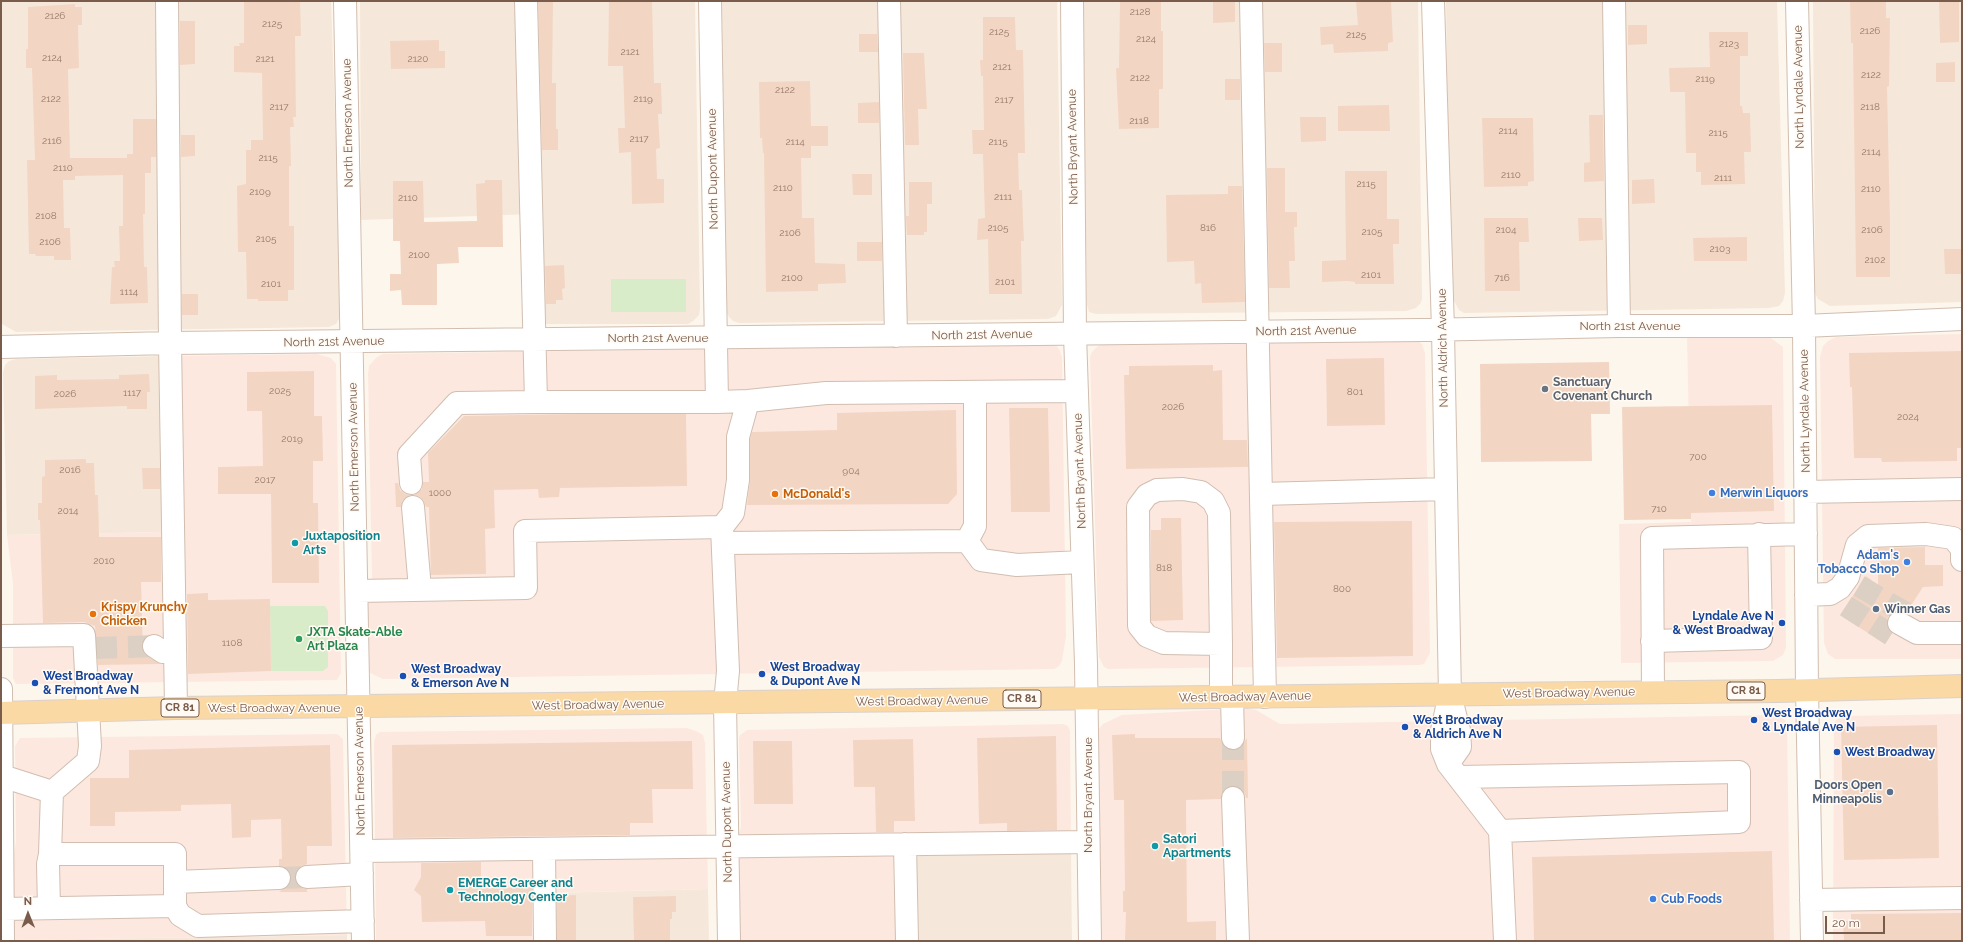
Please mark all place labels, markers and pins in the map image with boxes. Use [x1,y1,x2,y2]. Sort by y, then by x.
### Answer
place label: Sanctuary Covenant Church [1553,375,1652,403]
marker: Sanctuary Covenant Church [1540,384,1550,394]
place label: Merwin Liquors [1720,486,1808,500]
place label: McDonald's [783,487,850,501]
marker: Merwin Liquors [1707,488,1717,498]
marker: McDonald's [770,489,780,499]
place label: Juxtaposition Arts [303,529,380,557]
marker: Juxtaposition Arts [290,538,300,548]
place label: Adam's Tobacco Shop [1818,548,1899,576]
marker: Adam's Tobacco Shop [1902,557,1912,567]
place label: Krispy Krunchy Chicken [101,600,187,628]
place label: Winner Gas [1884,602,1950,616]
marker: Winner Gas [1871,604,1881,614]
marker: Krispy Krunchy Chicken [88,609,98,619]
place label: Lyndale Ave N & West Broadway [1672,609,1774,637]
marker: Lyndale Ave N & West Broadway [1777,618,1787,628]
place label: JXTA Skate-Able Art Plaza [307,625,402,653]
marker: JXTA Skate-Able Art Plaza [294,634,304,644]
place label: West Broadway & Dupont Ave N [770,660,860,688]
place label: West Broadway & Emerson Ave N [411,662,509,690]
place label: West Broadway & Fremont Ave N [43,669,139,697]
marker: West Broadway & Dupont Ave N [757,669,767,679]
marker: West Broadway & Emerson Ave N [398,671,408,681]
marker: West Broadway & Fremont Ave N [30,678,40,688]
place label: West Broadway & Lyndale Ave N [1762,706,1855,734]
place label: West Broadway & Aldrich Ave N [1413,713,1503,741]
marker: West Broadway & Lyndale Ave N [1749,715,1759,725]
marker: West Broadway & Aldrich Ave N [1400,722,1410,732]
place label: West Broadway [1845,745,1935,759]
marker: West Broadway [1832,747,1842,757]
place label: Doors Open Minneapolis [1812,778,1882,806]
marker: Doors Open Minneapolis [1885,787,1895,797]
place label: Satori Apartments [1163,832,1231,860]
marker: Satori Apartments [1150,841,1160,851]
place label: EMERGE Career and Technology Center [458,876,573,904]
marker: EMERGE Career and Technology Center [445,885,455,895]
place label: Cub Foods [1661,892,1722,906]
marker: Cub Foods [1648,894,1658,904]

